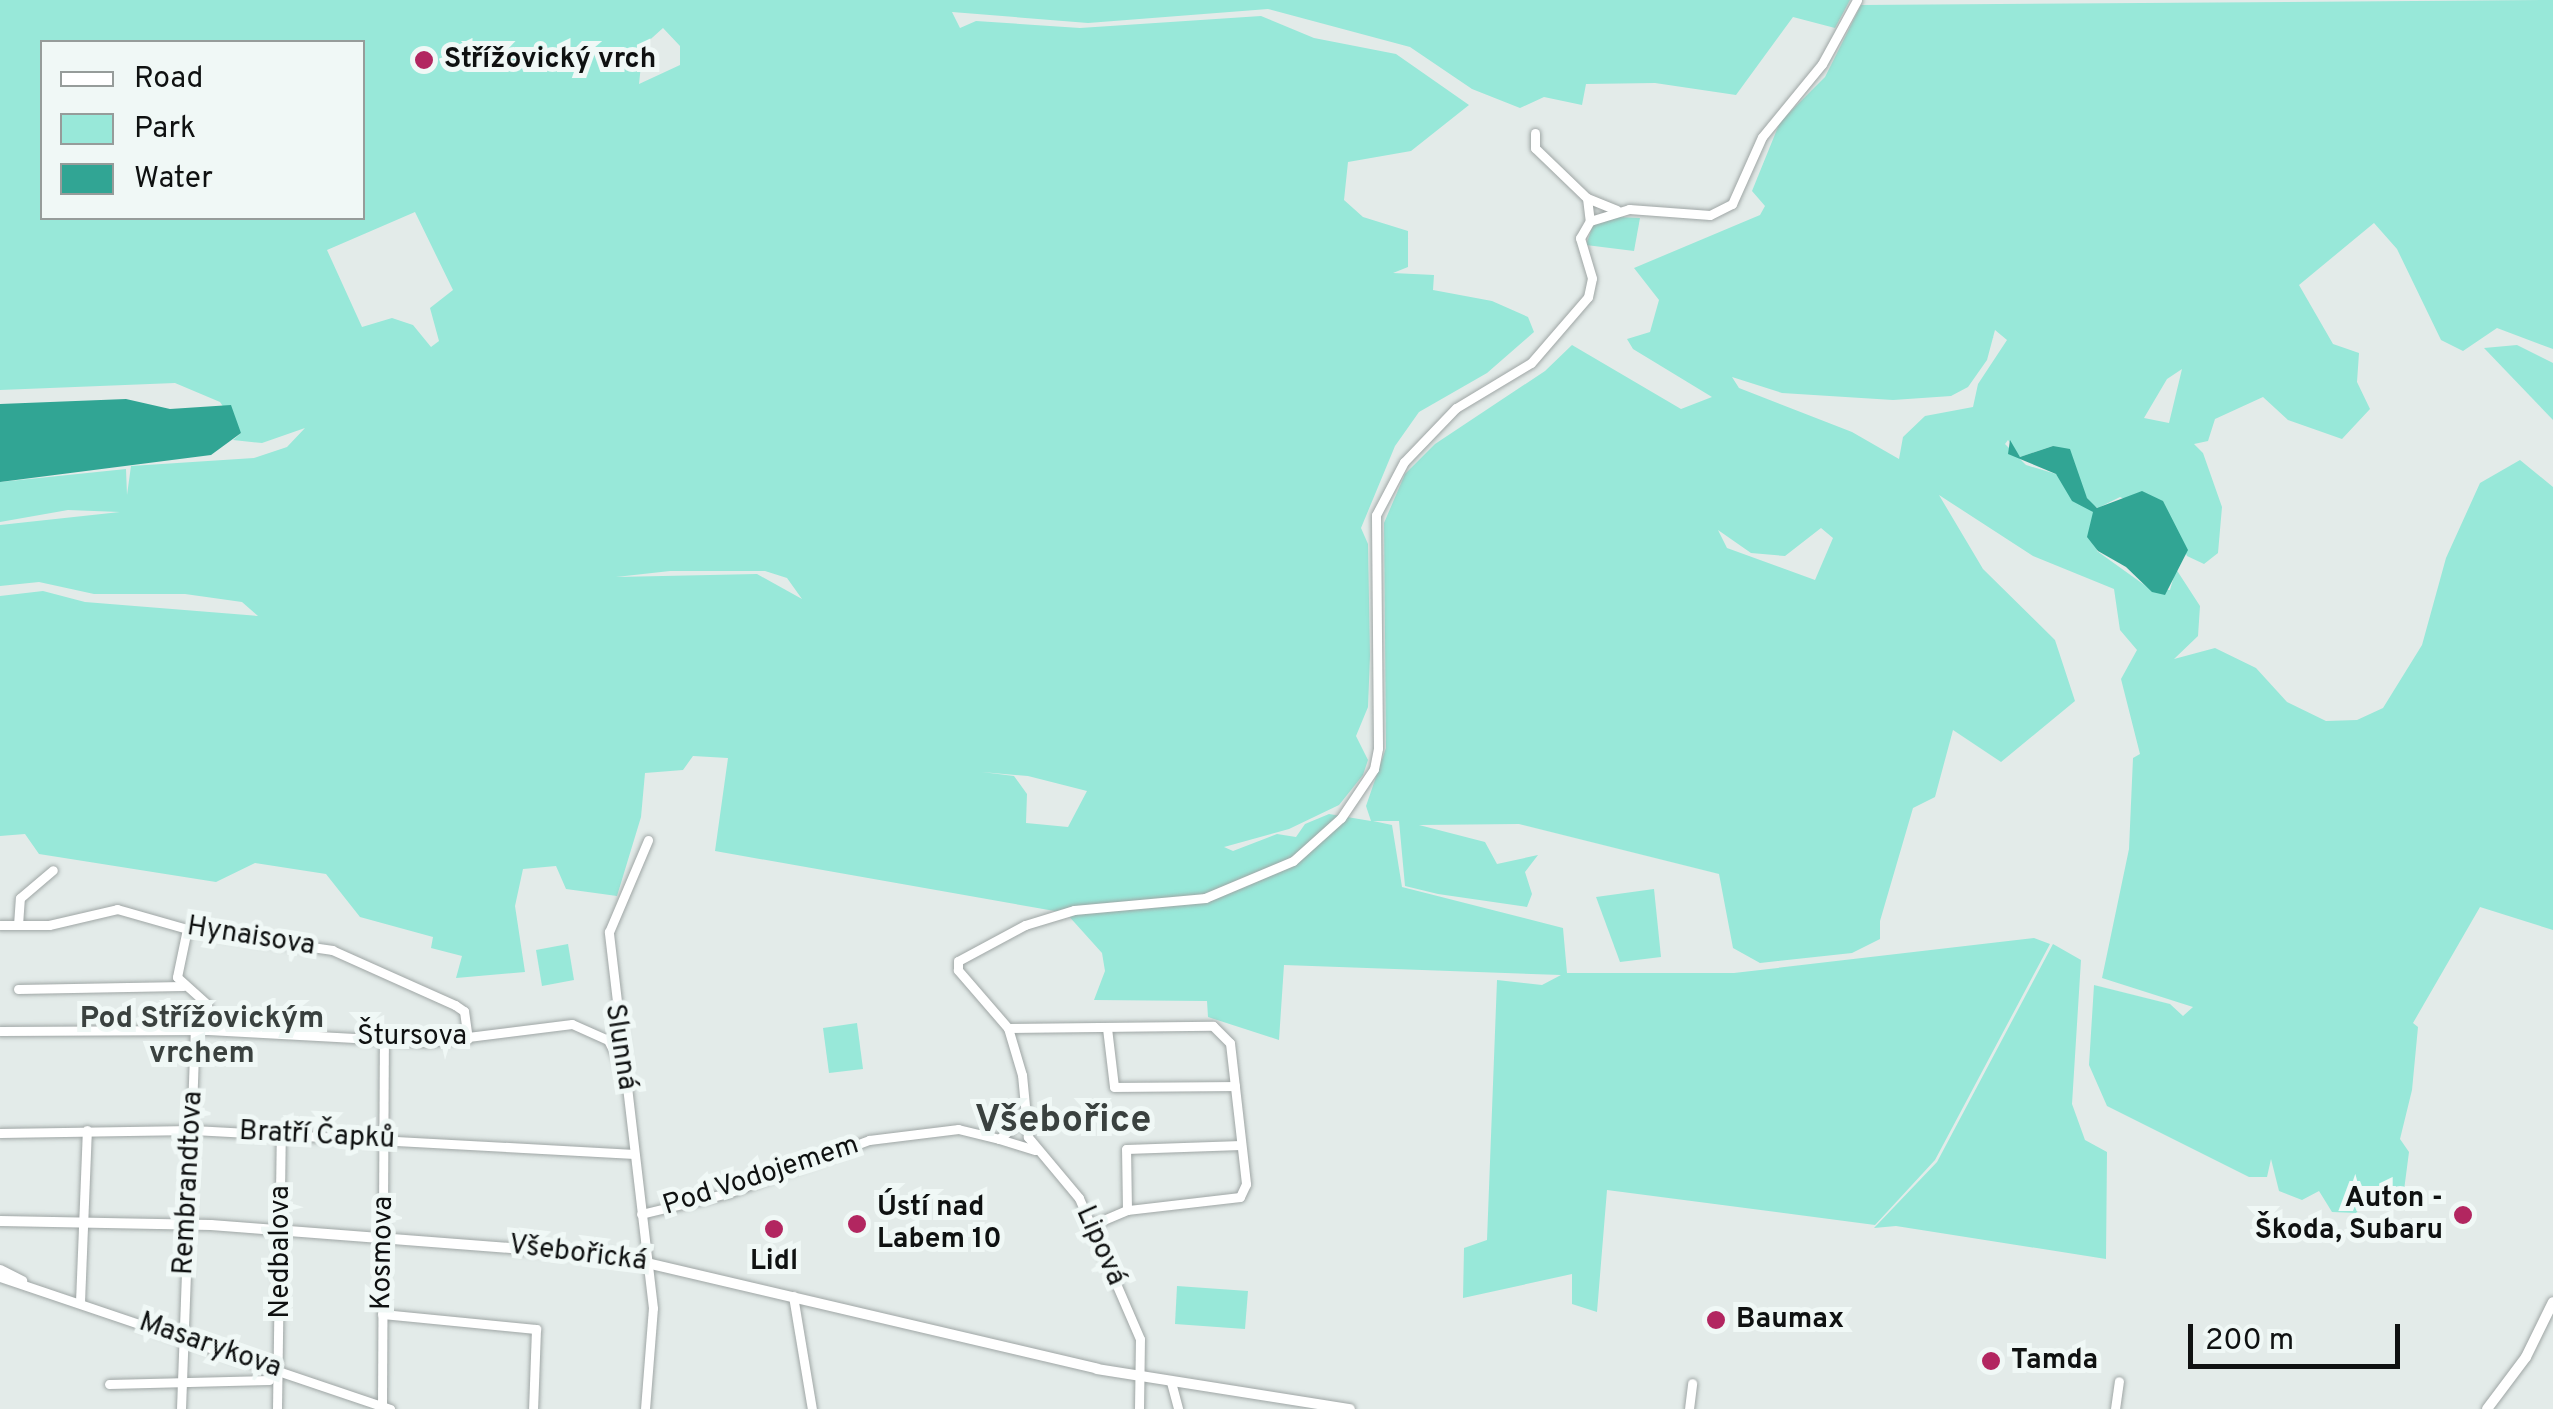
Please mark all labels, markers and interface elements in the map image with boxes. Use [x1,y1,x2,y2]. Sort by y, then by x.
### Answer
legend [40,40,365,220]
place label: Střížovický vrch [444,43,656,77]
marker: Střížovický vrch [413,49,435,71]
text: Road [134,61,203,98]
text: Park [134,111,196,148]
text: Water [134,161,213,198]
street label: Hynaisova [185,910,317,964]
district label: Pod Střížovickým vrchem [80,1002,324,1072]
street label: Slunná [597,1002,643,1092]
street label: Štursova [357,1020,467,1054]
street label: Rembrandtova [167,1090,211,1276]
district label: Všebořice [975,1099,1151,1145]
street label: Bratří Čapků [238,1115,396,1157]
street label: Pod Vodojemem [658,1128,864,1224]
place label: Auton - Škoda, Subaru [2255,1182,2443,1248]
street label: Nedbalova [264,1185,298,1319]
place label: Ústí nad Labem 10 [877,1191,1002,1257]
street label: Kosmova [365,1196,401,1310]
street label: Lipová [1068,1201,1132,1291]
marker: Auton - Škoda, Subaru [2452,1204,2474,1226]
marker: Ústí nad Labem 10 [846,1213,868,1235]
marker: Lidl [763,1218,785,1240]
street label: Všebořická [507,1229,649,1279]
place label: Lidl [750,1245,798,1279]
place label: Baumax [1736,1303,1844,1337]
scale bar [2193,1304,2406,1366]
street label: Masarykova [134,1306,286,1386]
marker: Baumax [1705,1309,1727,1331]
text: 200 m [2205,1323,2294,1360]
place label: Tamda [2011,1344,2098,1378]
marker: Tamda [1980,1350,2002,1372]

